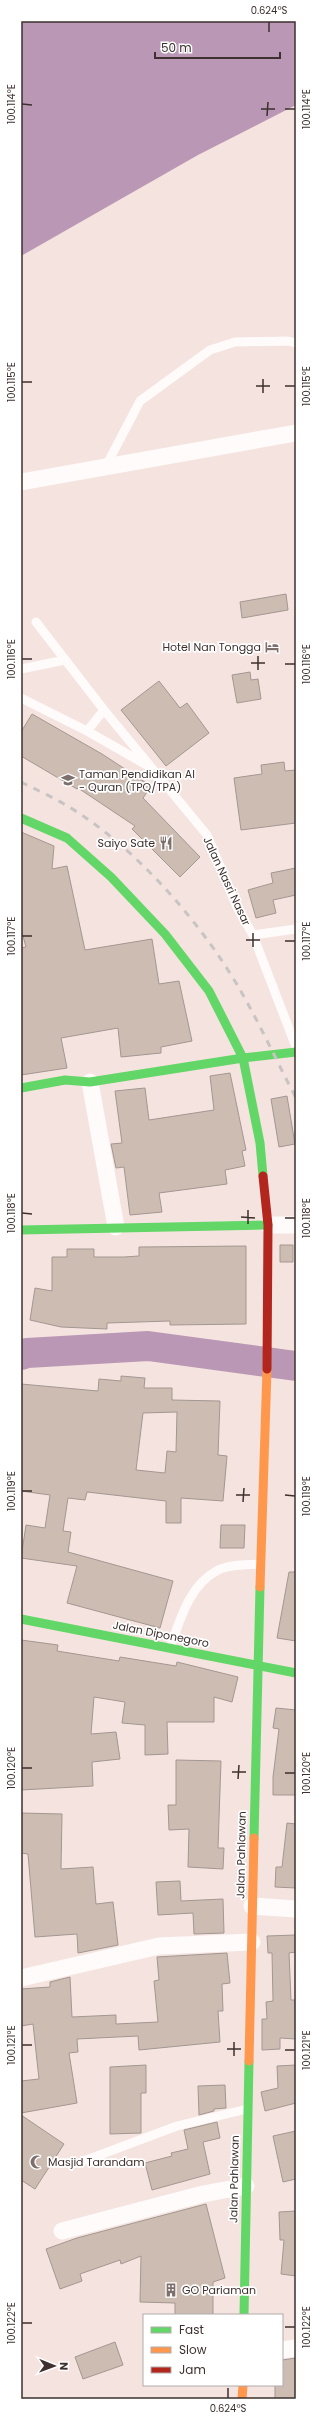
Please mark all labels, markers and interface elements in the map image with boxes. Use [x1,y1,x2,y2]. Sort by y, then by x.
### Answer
text: 0.624°S [251,3,287,18]
scale bar [155,34,280,60]
text: 50 m [161,39,192,56]
text: 100.114°E [4,84,19,124]
text: 100.114°E [299,89,314,129]
text: 100.115°E [4,362,19,402]
text: 100.115°E [299,366,314,406]
text: 100.116°E [4,639,19,679]
place label: Hotel Nan Tongga [162,639,261,655]
hotel icon: Hotel Nan Tongga [264,639,280,655]
text: 100.116°E [299,644,314,684]
place label: Taman Pendidikan Al - Quran (TPQ/TPA) [79,766,195,795]
school or university icon: Taman Pendidikan Al - Quran (TPQ/TPA) [60,772,76,788]
street label: Jalan Nasri Nasar [199,834,255,928]
place label: Saiyo Sate [98,835,155,851]
restaurant icon: Saiyo Sate [158,835,174,851]
text: 100.117°E [4,917,19,955]
text: 100.117°E [299,922,314,960]
text: 100.118°E [4,1193,19,1233]
text: 100.118°E [299,1198,314,1238]
text: 100.119°E [4,1471,19,1511]
text: 100.119°E [299,1476,314,1516]
street label: Jalan Diponegoro [111,1617,211,1651]
text: 100.120°E [4,1747,19,1789]
text: 100.120°E [299,1752,314,1794]
street label: Jalan Pahlawan [232,1811,250,1899]
text: 100.121°E [4,2025,19,2065]
text: 100.121°E [299,2030,314,2070]
street label: Jalan Pahlawan [225,2135,243,2223]
mosque icon: Masjid Tarandam [29,2154,45,2170]
place label: Masjid Tarandam [48,2154,145,2170]
building icon: GO Pariaman [163,2282,179,2298]
place label: GO Pariaman [182,2282,256,2298]
text: 100.122°E [4,2302,19,2344]
text: 100.122°E [299,2306,314,2348]
legend [143,2314,283,2386]
text: Fast [179,2321,204,2338]
text: Slow [179,2341,207,2358]
north arrow [34,2346,74,2386]
text: Jam [179,2361,206,2378]
text: N [56,2362,72,2370]
text: 0.624°S [210,2401,246,2416]

